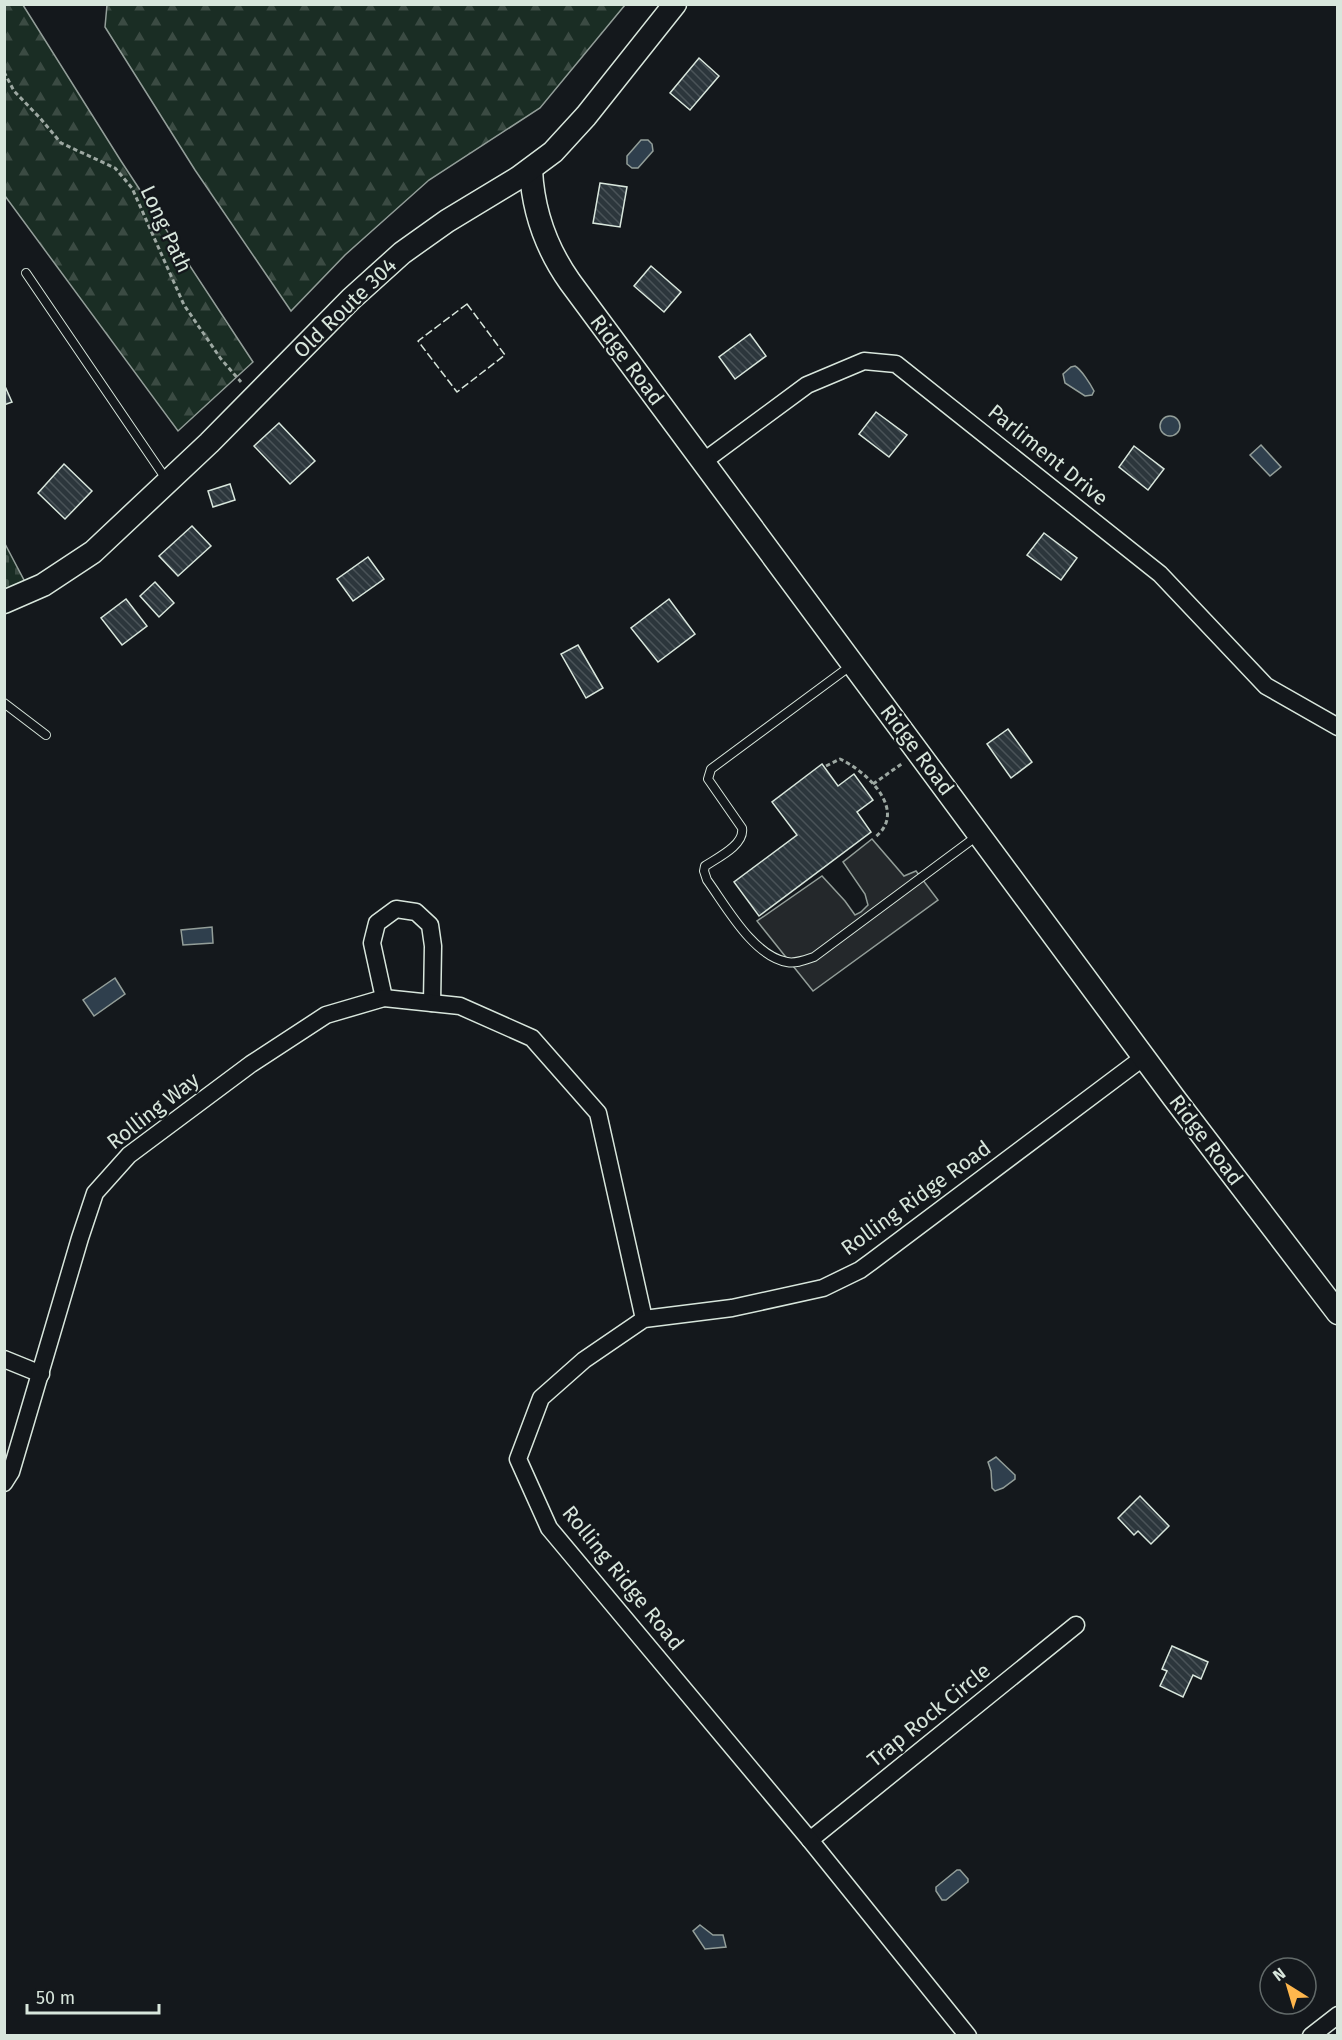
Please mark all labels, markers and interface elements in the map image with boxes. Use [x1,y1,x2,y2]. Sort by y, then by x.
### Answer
street label: Long Path [134,181,198,277]
street label: Old Route 304 [288,252,402,364]
street label: Ridge Road [584,309,670,411]
street label: Parliment Drive [983,399,1113,511]
street label: Ridge Road [874,699,960,801]
street label: Rolling Way [102,1067,205,1155]
street label: Ridge Road [1163,1089,1249,1191]
street label: Rolling Ridge Road [836,1135,996,1261]
street label: Rolling Ridge Road [557,1500,689,1656]
street label: Trap Rock Circle [862,1657,996,1773]
north arrow [1258,1956,1318,2016]
text: N [1269,1964,1289,1985]
scale bar [27,1977,159,2015]
text: 50 m [36,1987,75,2009]

